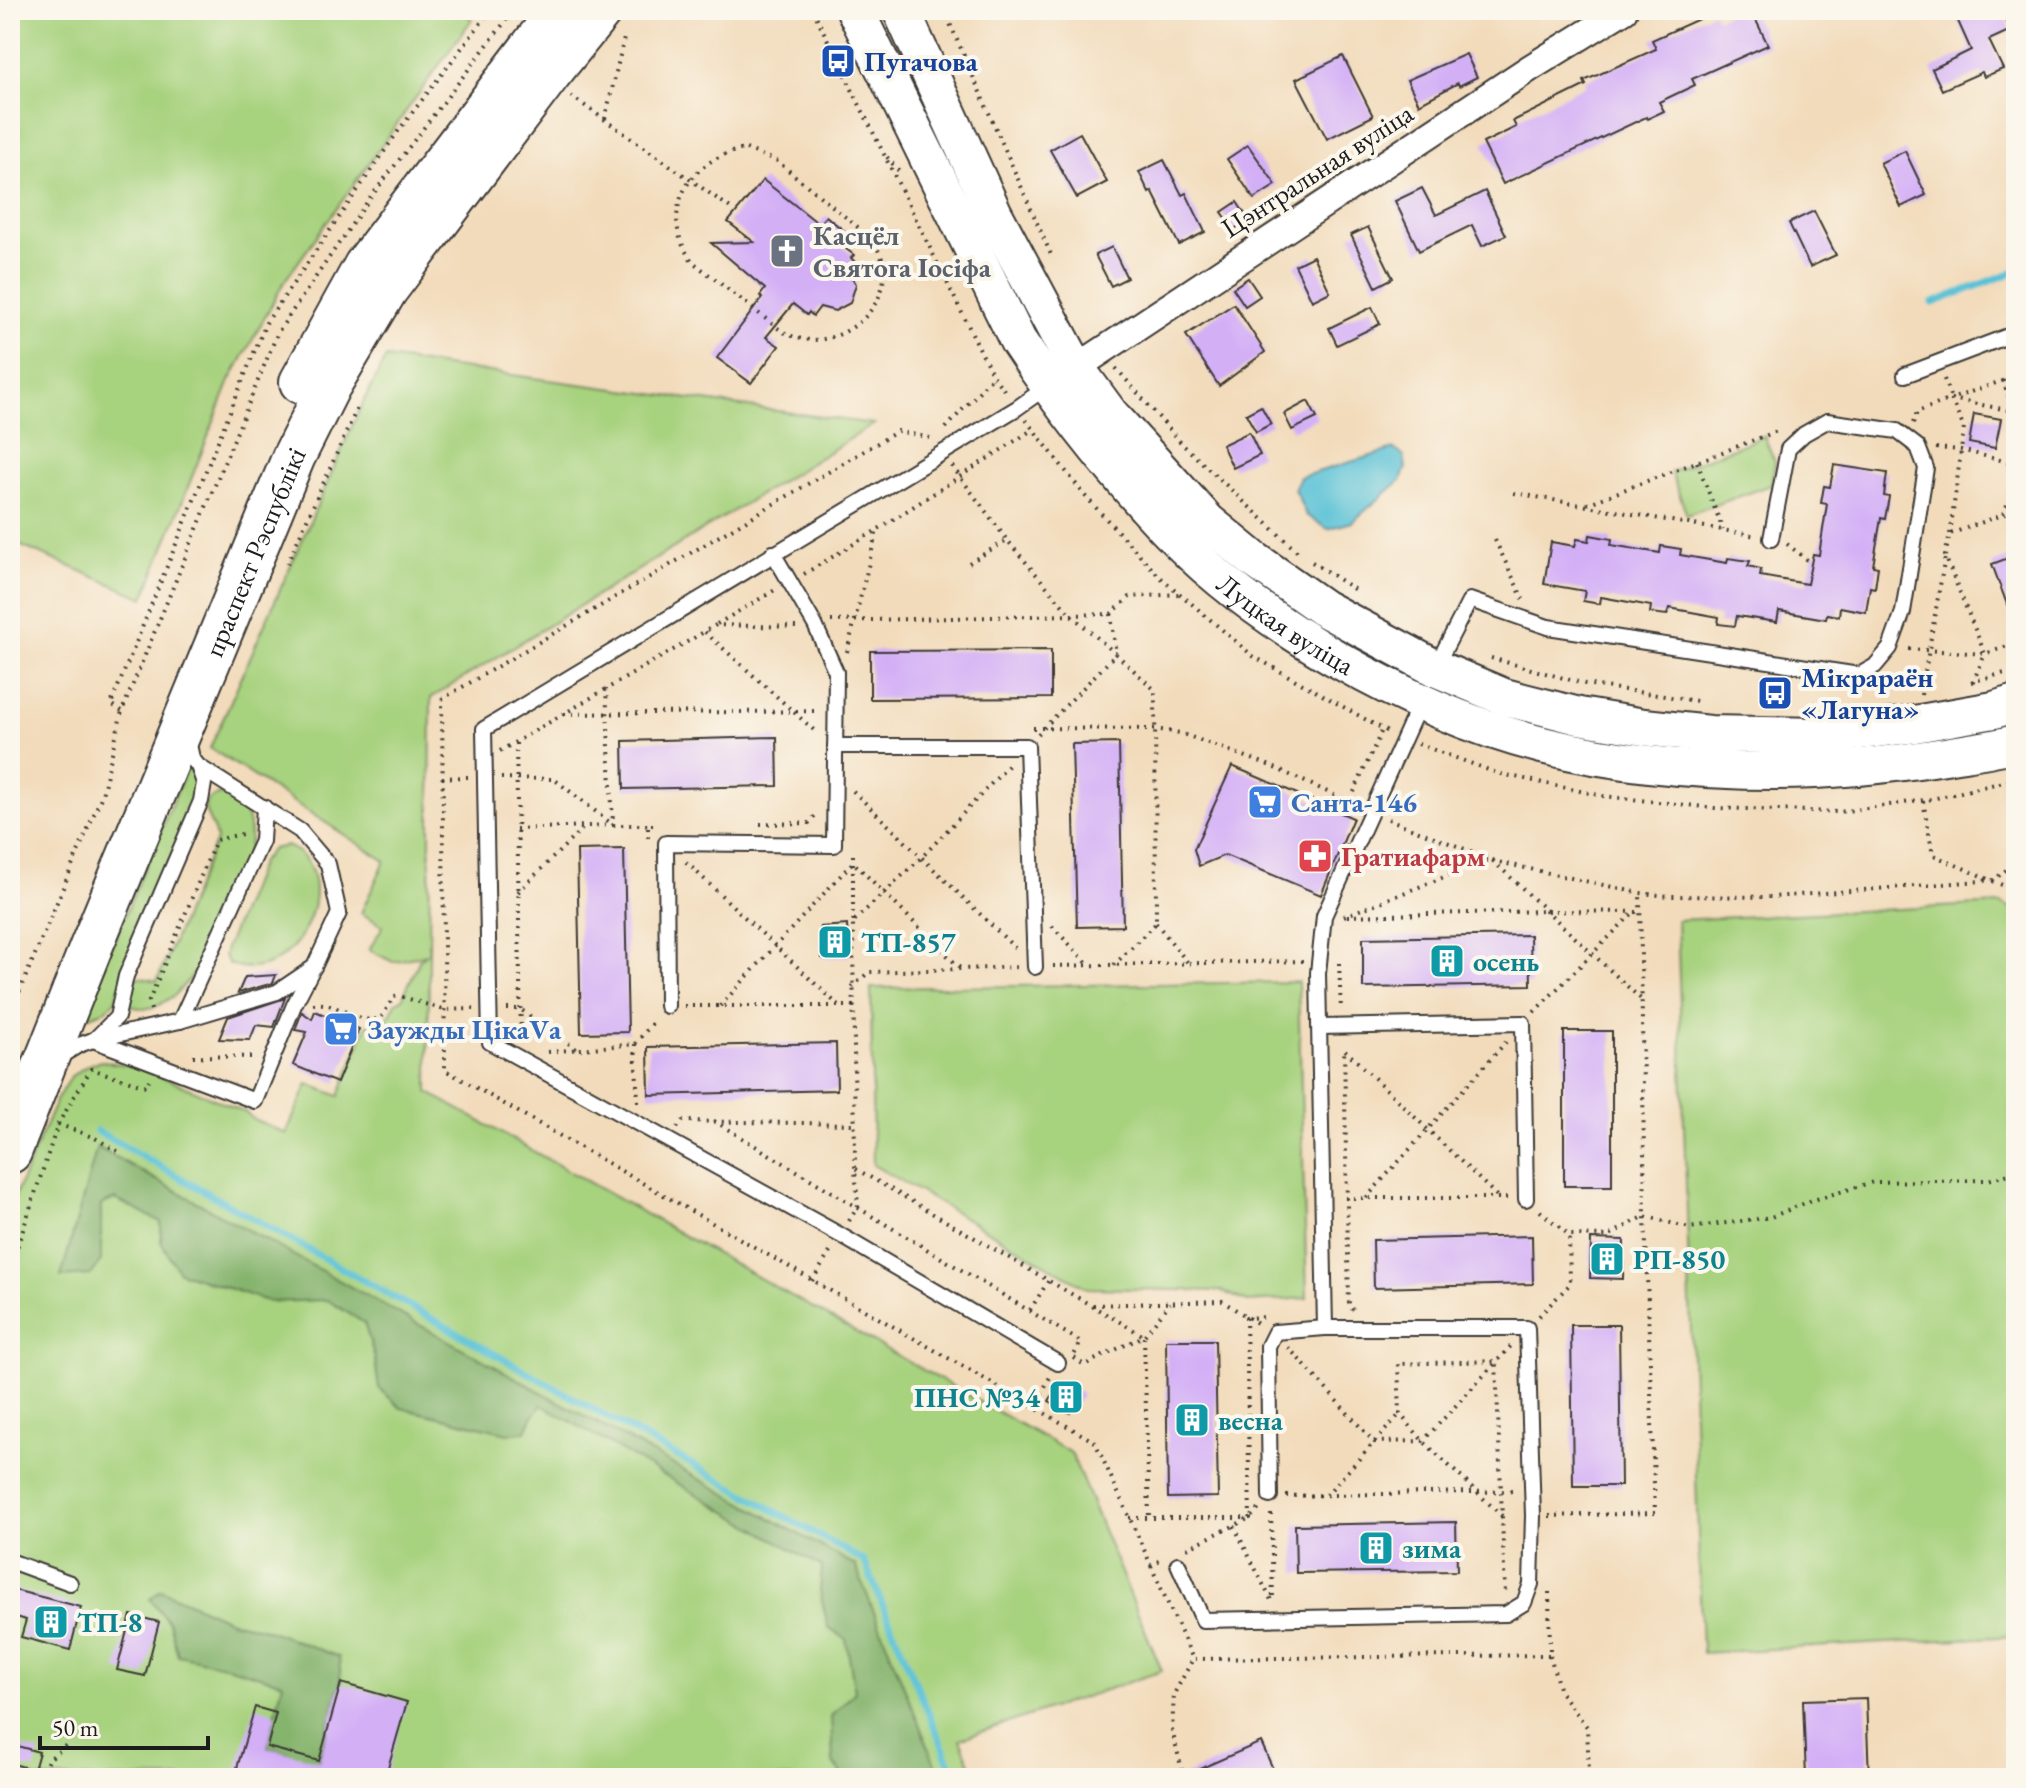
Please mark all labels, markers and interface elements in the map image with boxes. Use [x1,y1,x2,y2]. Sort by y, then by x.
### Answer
bus stop icon: Пугачова [819,42,857,80]
place label: Пугачова [864,43,979,79]
street label: Цэнтральная вуліца [1214,94,1420,245]
place label: Касцёл Святога Іосіфа [813,217,992,285]
church icon: Касцёл Святога Іосіфа [768,232,806,270]
street label: праспект Рэспублікі [195,441,314,662]
street label: Луцкая вуліца [1210,565,1361,683]
place label: Мікрараён «Лагуна» [1801,659,1933,727]
bus stop icon: Мікрараён «Лагуна» [1756,674,1794,712]
supermarket icon: Санта-146 [1246,783,1284,821]
place label: Санта-146 [1291,784,1417,820]
pharmacy icon: Гратиафарм [1296,837,1334,875]
place label: Гратиафарм [1341,838,1486,874]
building icon: ТП-857 [816,923,854,961]
place label: ТП-857 [861,924,956,960]
building icon: осень [1428,942,1466,980]
place label: осень [1473,943,1539,979]
supermarket icon: Заужды ЦікаVа [322,1010,360,1048]
place label: Заужды ЦікаVа [367,1011,562,1047]
building icon: РП-850 [1588,1240,1626,1278]
place label: РП-850 [1633,1241,1726,1277]
building icon: ПНС №34 [1047,1378,1085,1416]
place label: ПНС №34 [914,1379,1041,1415]
building icon: весна [1173,1401,1211,1439]
place label: весна [1218,1402,1284,1438]
building icon: зима [1357,1529,1395,1567]
place label: зима [1402,1530,1462,1566]
building icon: ТП-8 [32,1603,70,1641]
place label: ТП-8 [77,1604,142,1640]
scale bar [40,1700,208,1750]
text: 50 m [52,1712,99,1743]

